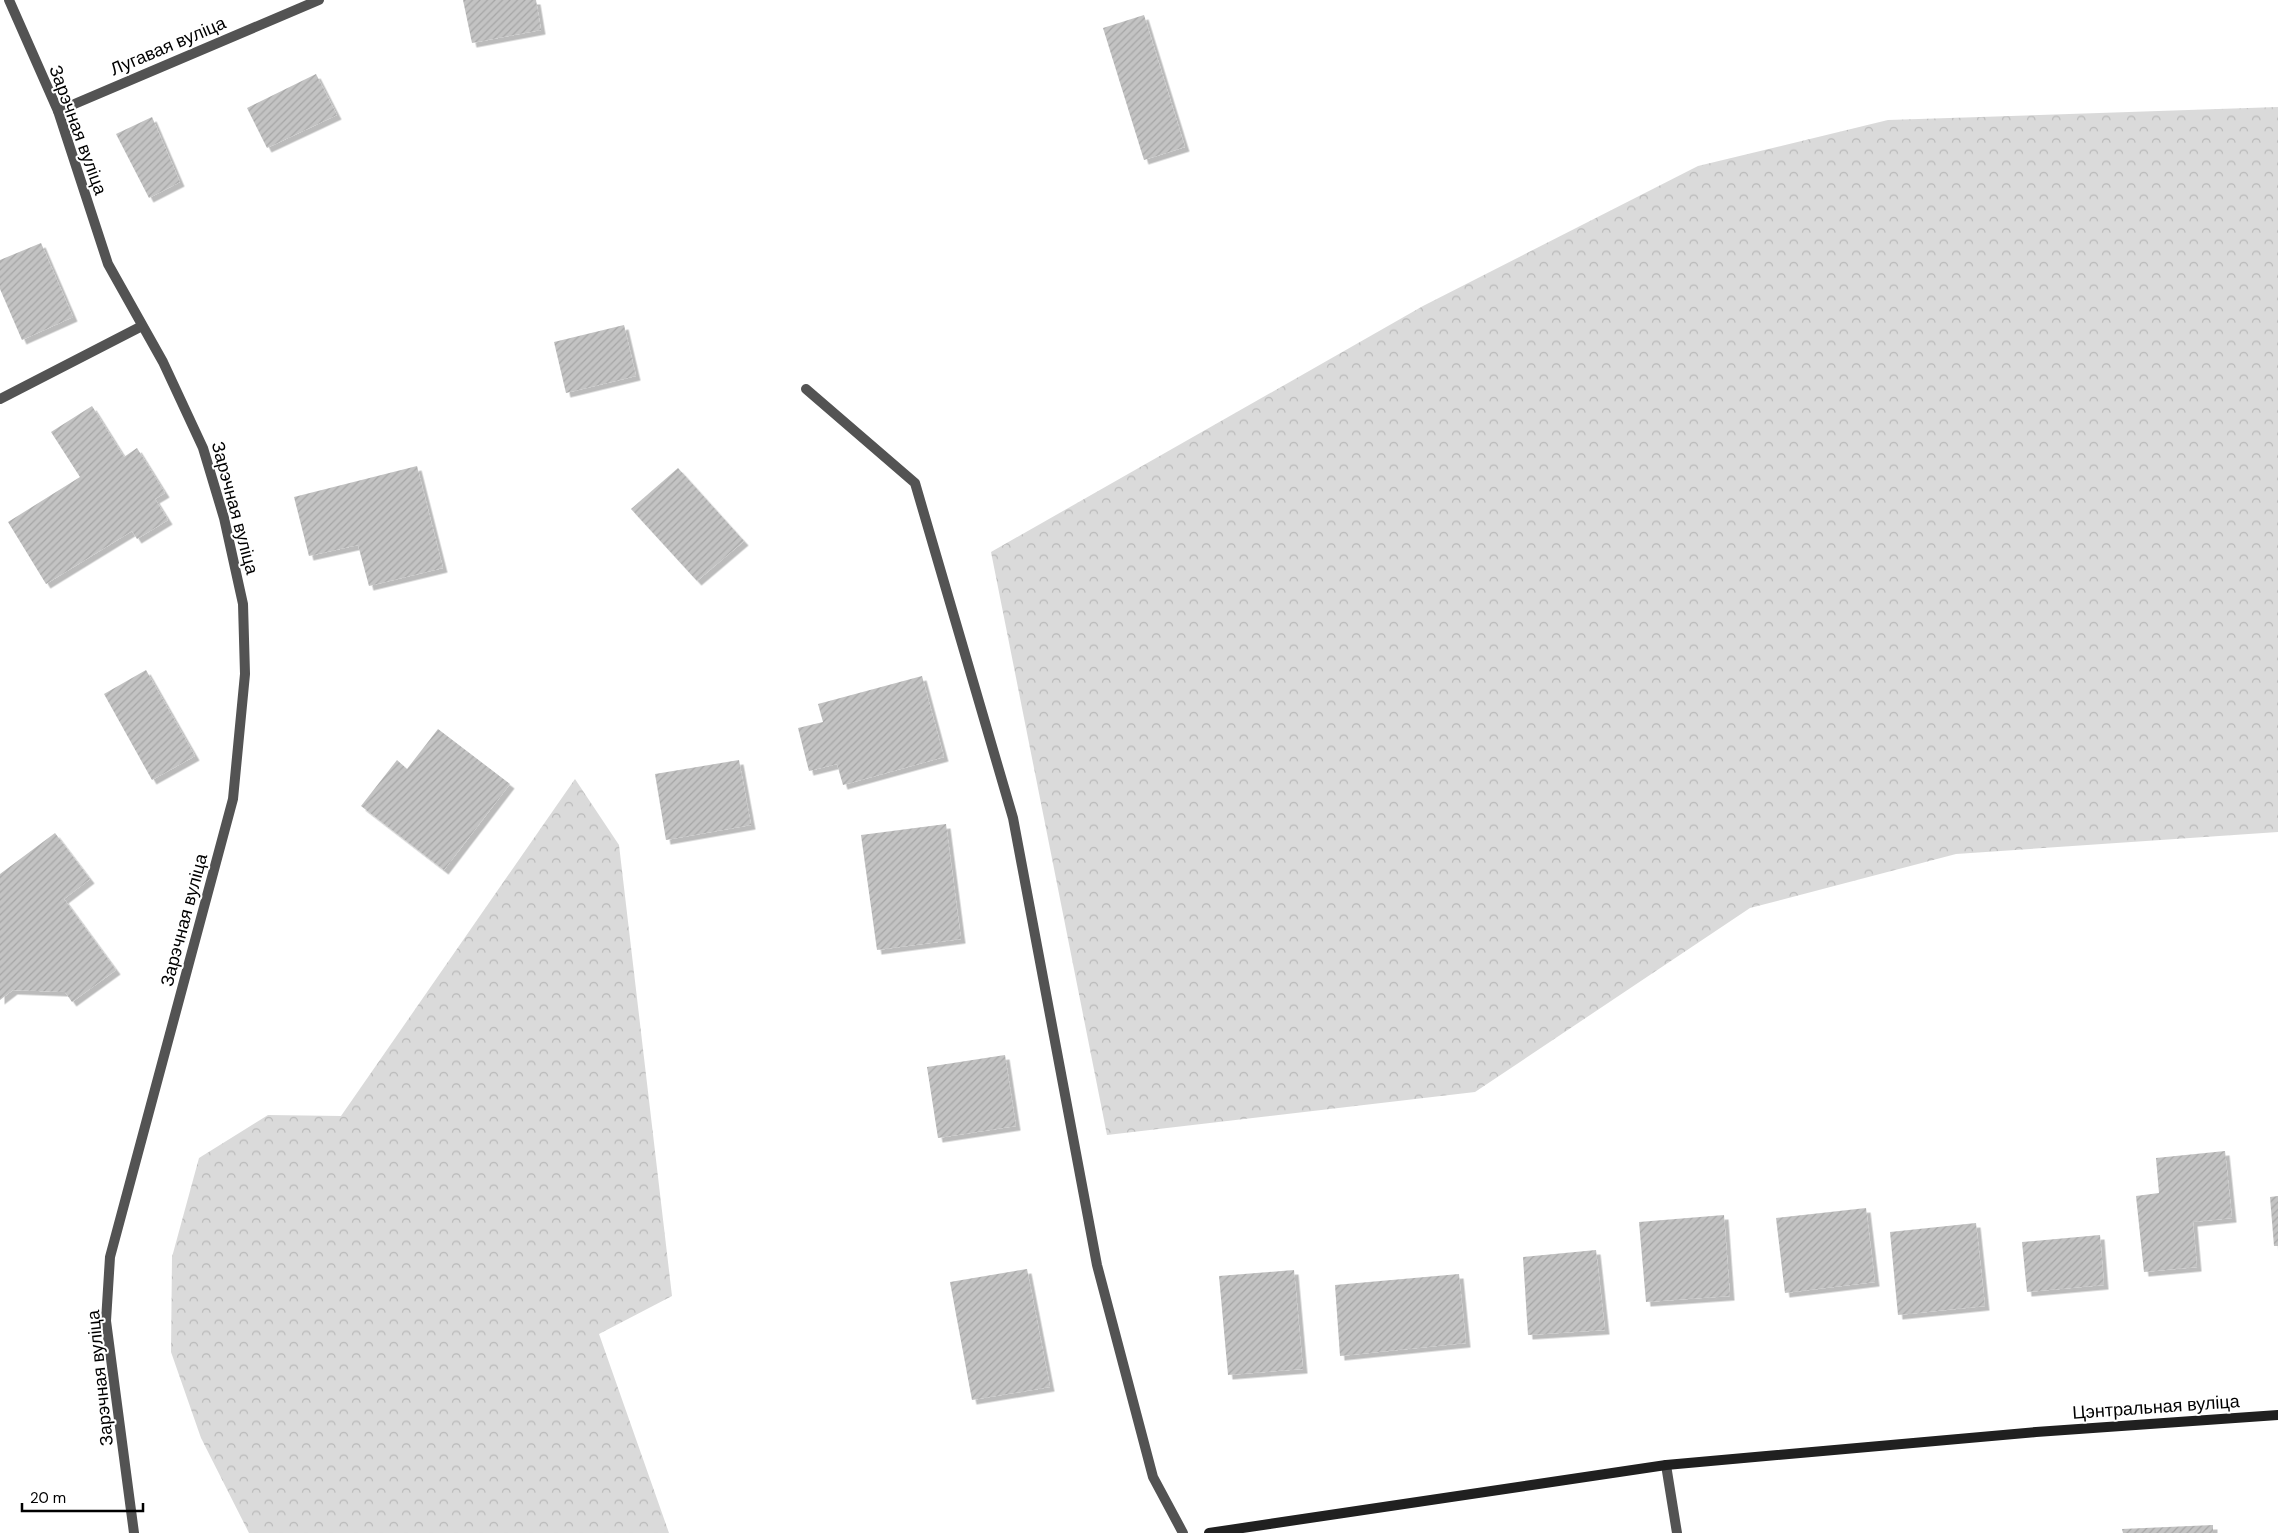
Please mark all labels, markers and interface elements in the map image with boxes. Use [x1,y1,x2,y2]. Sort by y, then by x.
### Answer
street label: Лугавая вуліца [106,10,231,81]
street label: Зарэчная вуліца [43,62,113,199]
street label: Зарэчная вуліца [206,439,265,578]
street label: Зарэчная вуліца [155,850,214,989]
street label: Зарэчная вуліца [81,1308,119,1447]
street label: Цэнтральная вуліца [2072,1389,2241,1425]
scale bar [22,1480,144,1512]
text: 20 m [30,1488,66,1508]

